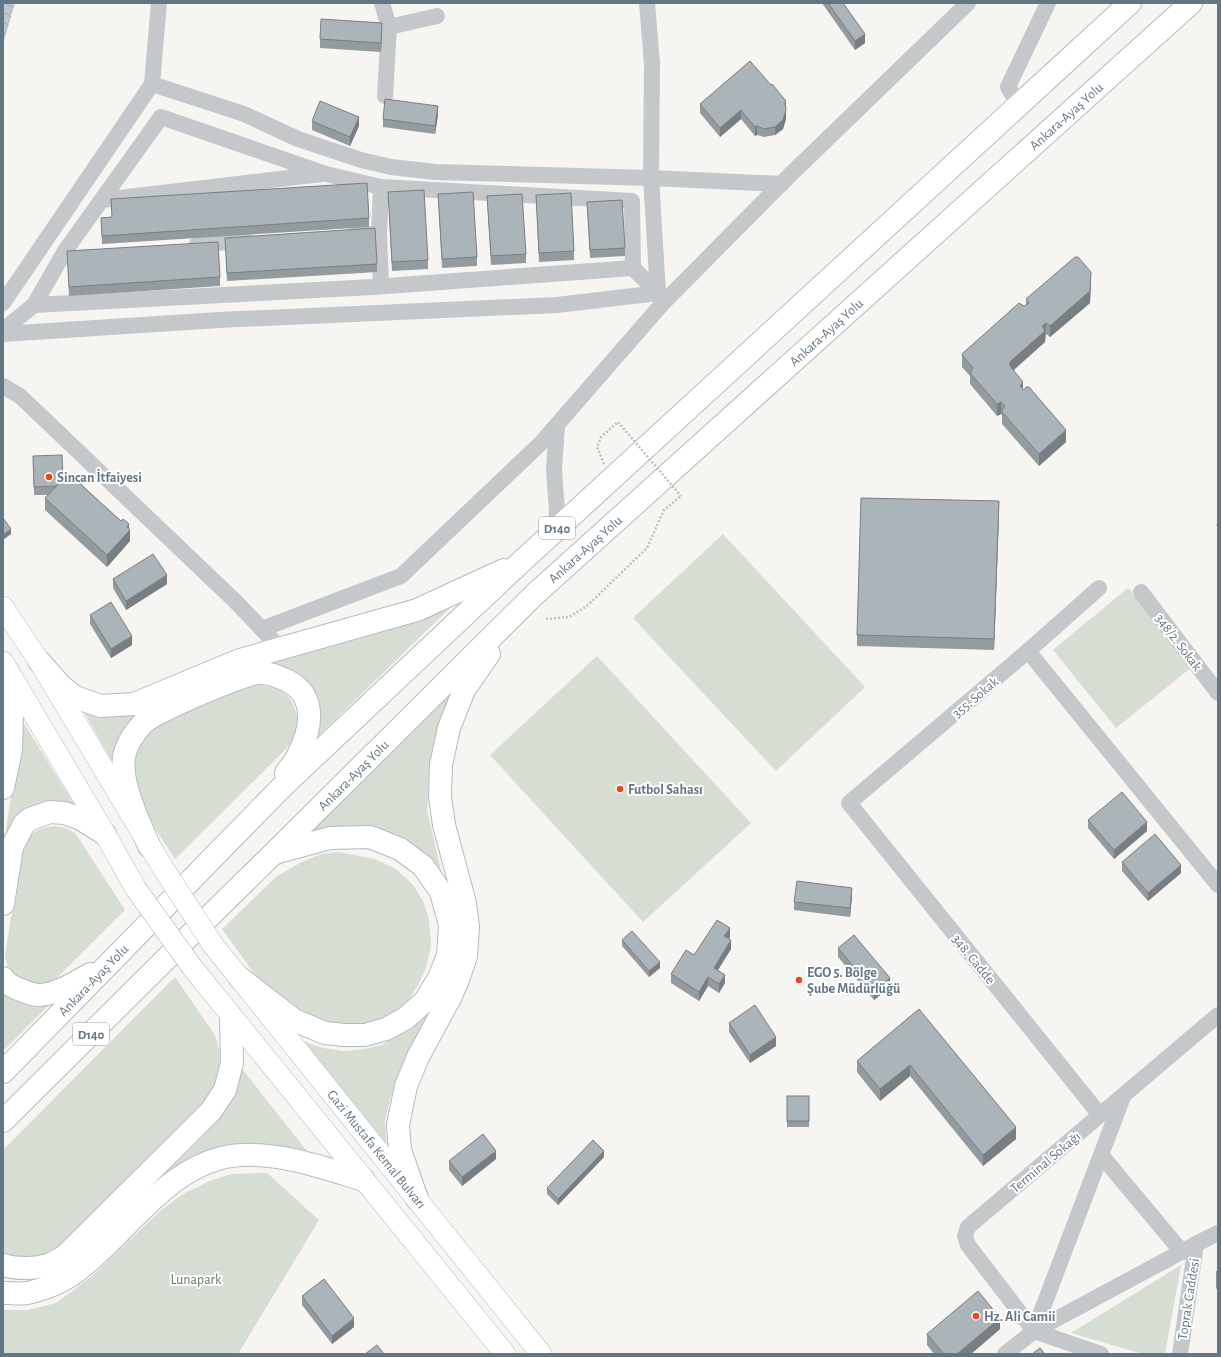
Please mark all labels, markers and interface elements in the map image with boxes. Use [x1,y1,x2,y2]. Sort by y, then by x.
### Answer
street label: Ankara-Ayaş Yolu [1027,80,1106,153]
street label: Ankara-Ayaş Yolu [787,296,866,369]
place label: Sincan İtfaiyesi [57,469,142,485]
marker: Sincan İtfaiyesi [44,472,54,482]
street label: Ankara-Ayaş Yolu [546,513,625,586]
road number: D140 [539,517,575,539]
street label: 348/2. Sokak [1152,612,1204,674]
street label: 355. Sokak [950,674,1002,721]
street label: Ankara-Ayaş Yolu [316,738,392,814]
place label: Futbol Sahası [628,783,703,797]
marker: Futbol Sahası [615,784,625,794]
street label: 348. Cadde [949,932,997,987]
street label: Ankara-Ayaş Yolu [56,942,131,1019]
place label: EGO 5. Bölge Şube Müdürlüğü [807,966,901,996]
marker: EGO 5. Bölge Şube Müdürlüğü [794,975,804,985]
road number: D140 [73,1023,109,1045]
street label: Gazi Mustafa Kemal Bulvarı [324,1088,428,1212]
street label: Terminal Sokağı [1008,1129,1083,1196]
street label: Toprak Caddesi [1176,1257,1202,1341]
park label: Lunapark [171,1273,222,1287]
place label: Hz. Ali Camii [984,1310,1055,1324]
marker: Hz. Ali Camii [971,1311,981,1321]

